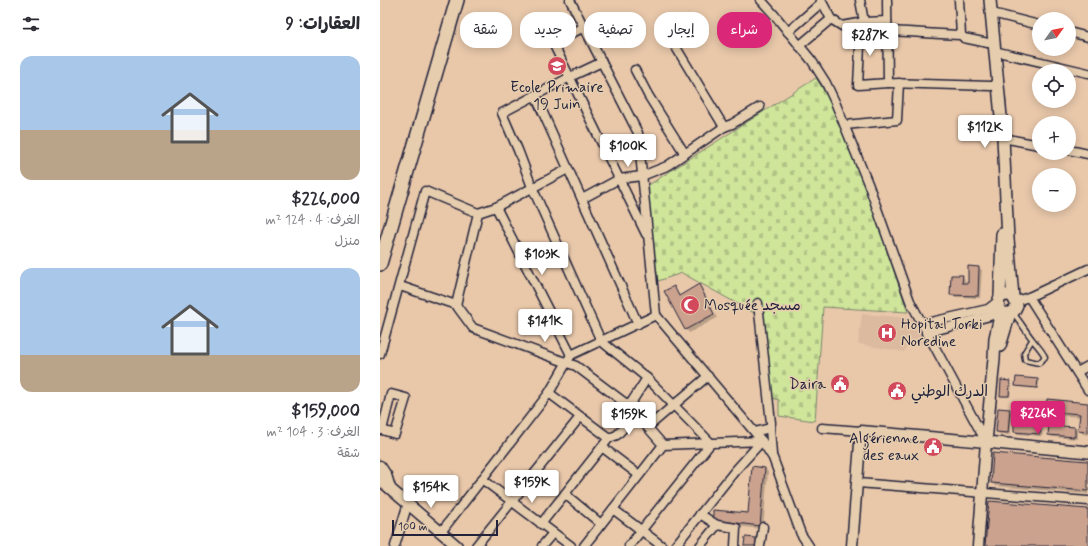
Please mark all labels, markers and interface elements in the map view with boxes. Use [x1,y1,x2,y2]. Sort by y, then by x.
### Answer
chip: شقة [460,12,512,48]
chip: جديد [520,12,576,48]
chip: تصفية [584,12,646,48]
chip: إيجار [654,12,709,48]
chip: شراء [717,12,772,48]
north arrow [1032,12,1076,56]
map controls [1032,12,1076,212]
icon: filters [20,13,42,35]
text: العقارات: 9 [286,13,360,35]
pin: $287K [842,23,898,57]
text: $287K [851,27,889,44]
school or university icon: Ecole Primaire 19 Juin [546,55,568,77]
button: locate [1032,64,1076,108]
place label: Ecole Primaire 19 Juin [510,78,604,115]
icon: home [154,82,226,154]
pin: $112K [957,115,1013,149]
button: + [1032,116,1076,160]
text: $112K [967,119,1003,136]
pin: $100K [600,134,656,168]
text: $100K [609,138,647,155]
button: − [1032,168,1076,212]
text: $226,000 [292,188,360,210]
text: الغرف: 4 · 124 m² [265,212,360,229]
text: منزل [334,233,360,250]
pin: $103K [514,242,570,276]
text: $103K [524,246,560,263]
icon: home [154,294,226,366]
mosque icon: Mosquée مسجد [679,294,701,316]
place label: Mosquée مسجد [704,296,801,316]
pin: $141K [517,309,573,343]
text: $141K [527,313,563,330]
place label: Hopital Torki Noredine [901,315,982,352]
hospital icon: Hopital Torki Noredine [876,322,898,344]
public building icon: Daira [829,373,851,395]
place label: Daira [789,375,827,395]
public building icon: الدرك الوطني [886,380,908,402]
place label: الدرك الوطني [911,382,988,404]
text: $159,000 [291,400,360,422]
pin: $226K [1010,401,1066,435]
pin: $159K [601,402,657,436]
text: $226K [1020,405,1056,422]
text: $159K [611,406,647,423]
text: الغرف: 3 · 104 m² [267,424,360,441]
place label: Algérienne des eaux [849,429,919,466]
public building icon: Algérienne des eaux [922,436,944,458]
text: شقة [337,445,360,462]
pin: $159K [504,470,560,504]
text: $159K [514,474,550,491]
pin: $154K [403,475,459,509]
text: $154K [412,479,450,496]
scale bar [392,518,498,537]
text: 100 m [398,520,428,534]

